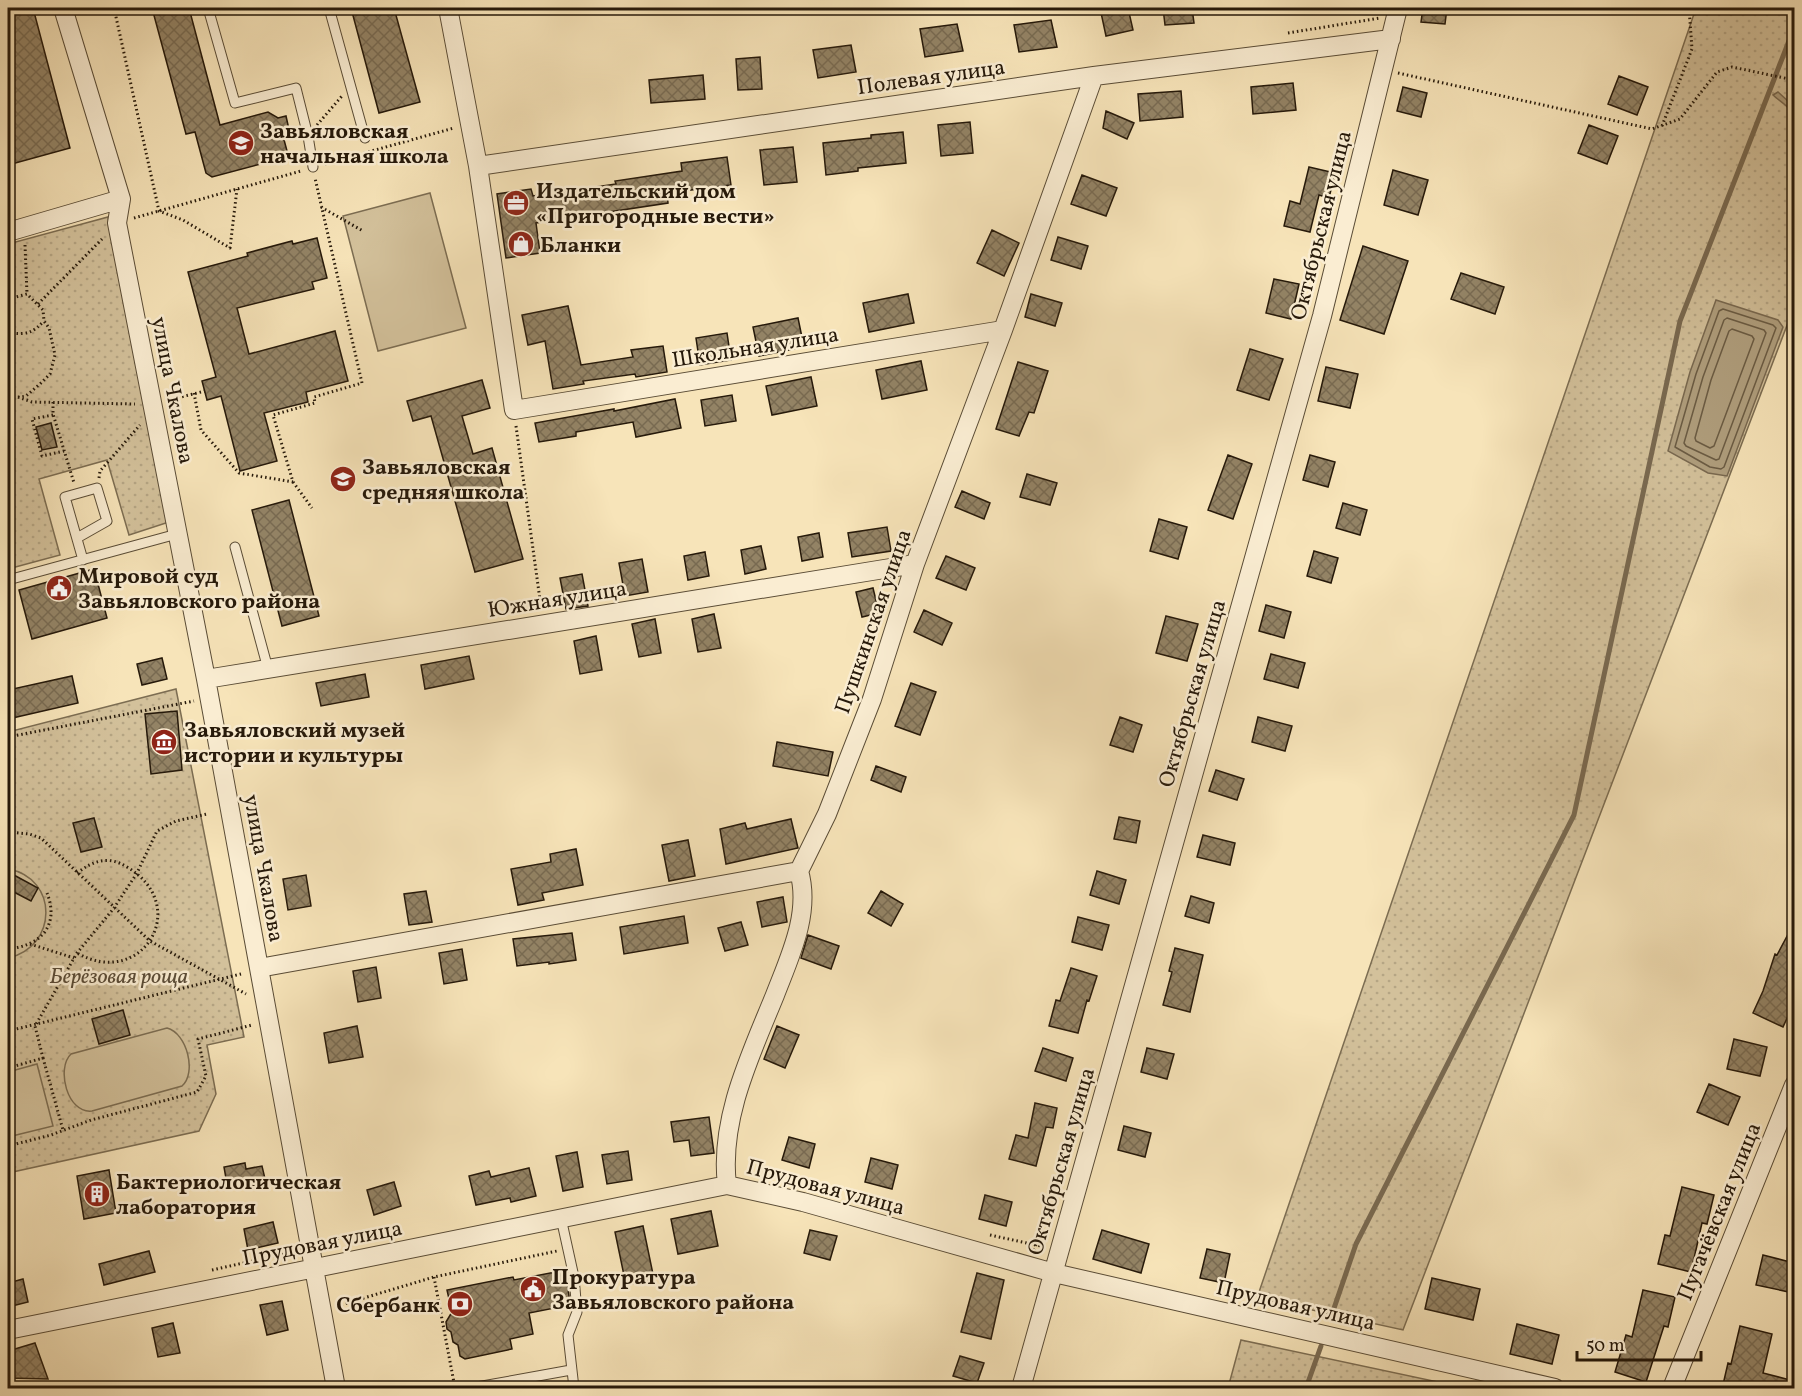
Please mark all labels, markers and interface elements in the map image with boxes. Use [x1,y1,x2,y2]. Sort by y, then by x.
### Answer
street label: Полевая улица [855,53,1007,104]
place label: Завьяловская начальная школа [260,117,449,173]
school or university icon: Завьяловская начальная школа [226,128,256,158]
street label: Октябрьская улица [1284,128,1361,324]
place label: Издательский дом «Пригородные вести» [536,177,775,233]
office icon: Издательский дом «Пригородные вести» [501,188,531,218]
shop icon: Бланки [506,229,536,259]
place label: Бланки [540,231,621,262]
street label: улица Чкалова [142,314,201,467]
street label: Школьная улица [670,320,841,377]
place label: Завьяловская средняя школа [362,453,525,509]
school or university icon: Завьяловская средняя школа [328,464,358,494]
street label: Пушкинская улица [828,525,921,718]
place label: Мировой суд Завьяловского района [78,562,320,618]
public building icon: Мировой суд Завьяловского района [44,573,74,603]
street label: Южная улица [486,574,629,627]
street label: Октябрьская улица [1152,596,1235,791]
place label: Завьяловский музей истории и культуры [184,716,405,772]
museum icon: Завьяловский музей истории и культуры [149,727,179,757]
street label: улица Чкалова [234,792,291,945]
park label: Берёзовая роща [50,962,188,993]
street label: Октябрьская улица [1021,1064,1104,1259]
street label: Пугачёвская улица [1670,1118,1770,1306]
street label: Прудовая улица [743,1152,908,1224]
place label: Бактериологическая лаборатория [116,1168,341,1224]
building icon: Бактериологическая лаборатория [82,1179,112,1209]
street label: Прудовая улица [240,1214,405,1275]
place label: Прокуратура Завьяловского района [552,1263,794,1319]
street label: Прудовая улица [1213,1273,1378,1340]
public building icon: Прокуратура Завьяловского района [518,1274,548,1304]
bank icon: Сбербанк [445,1289,475,1319]
place label: Сбербанк [336,1291,440,1322]
scale bar [1577,1324,1702,1362]
text: 50 m [1586,1334,1625,1359]

